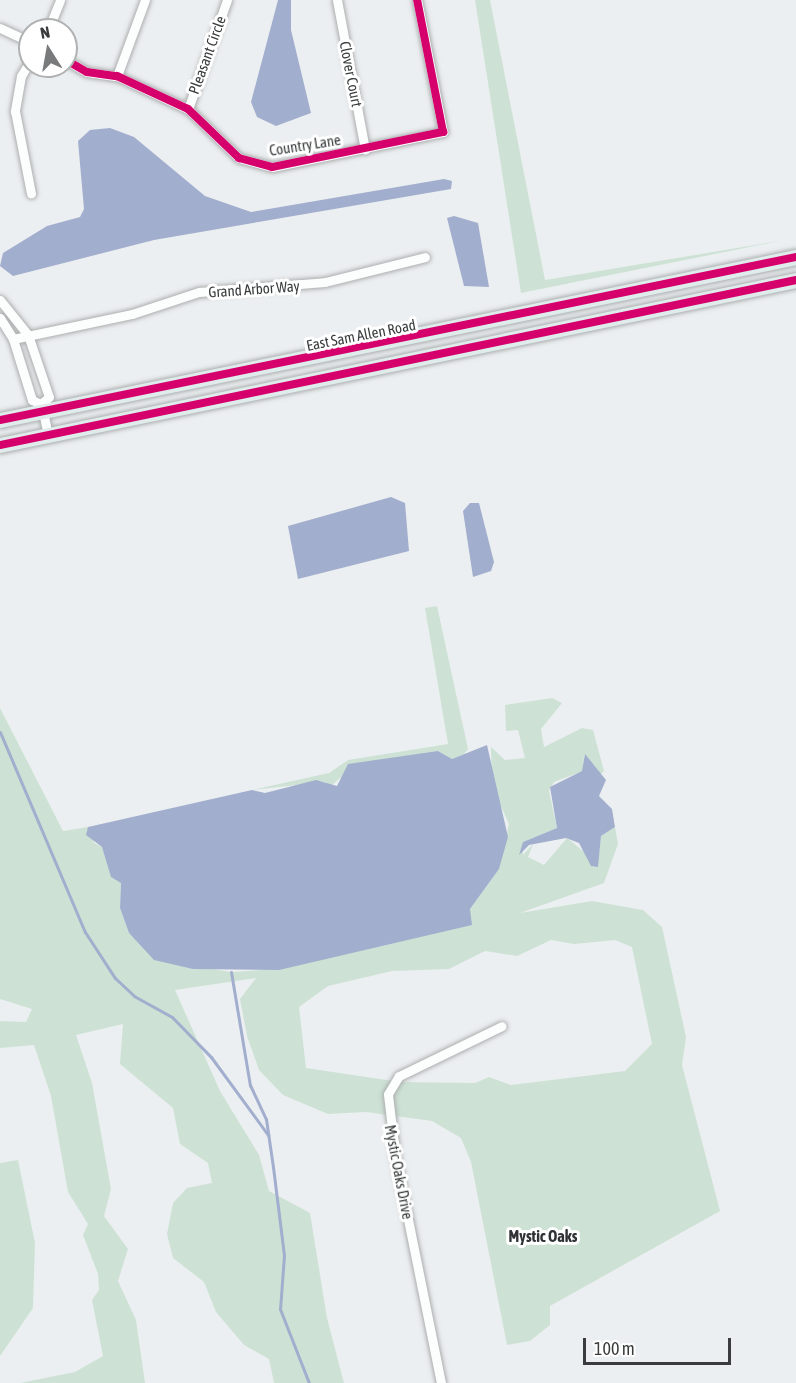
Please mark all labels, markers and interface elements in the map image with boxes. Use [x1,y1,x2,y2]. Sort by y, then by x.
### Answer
street label: Pleasant Circle [185,14,229,96]
north arrow [18,18,78,78]
text: N [39,23,51,42]
street label: Clover Court [336,40,366,108]
street label: Country Lane [268,130,342,160]
street label: Grand Arbor Way [208,277,300,301]
street label: East Sam Allen Road [305,316,417,354]
street label: Mystic Oaks Drive [381,1123,417,1221]
district label: Mystic Oaks [509,1226,577,1246]
scale bar [586,1326,734,1364]
text: 100 m [594,1338,635,1359]

